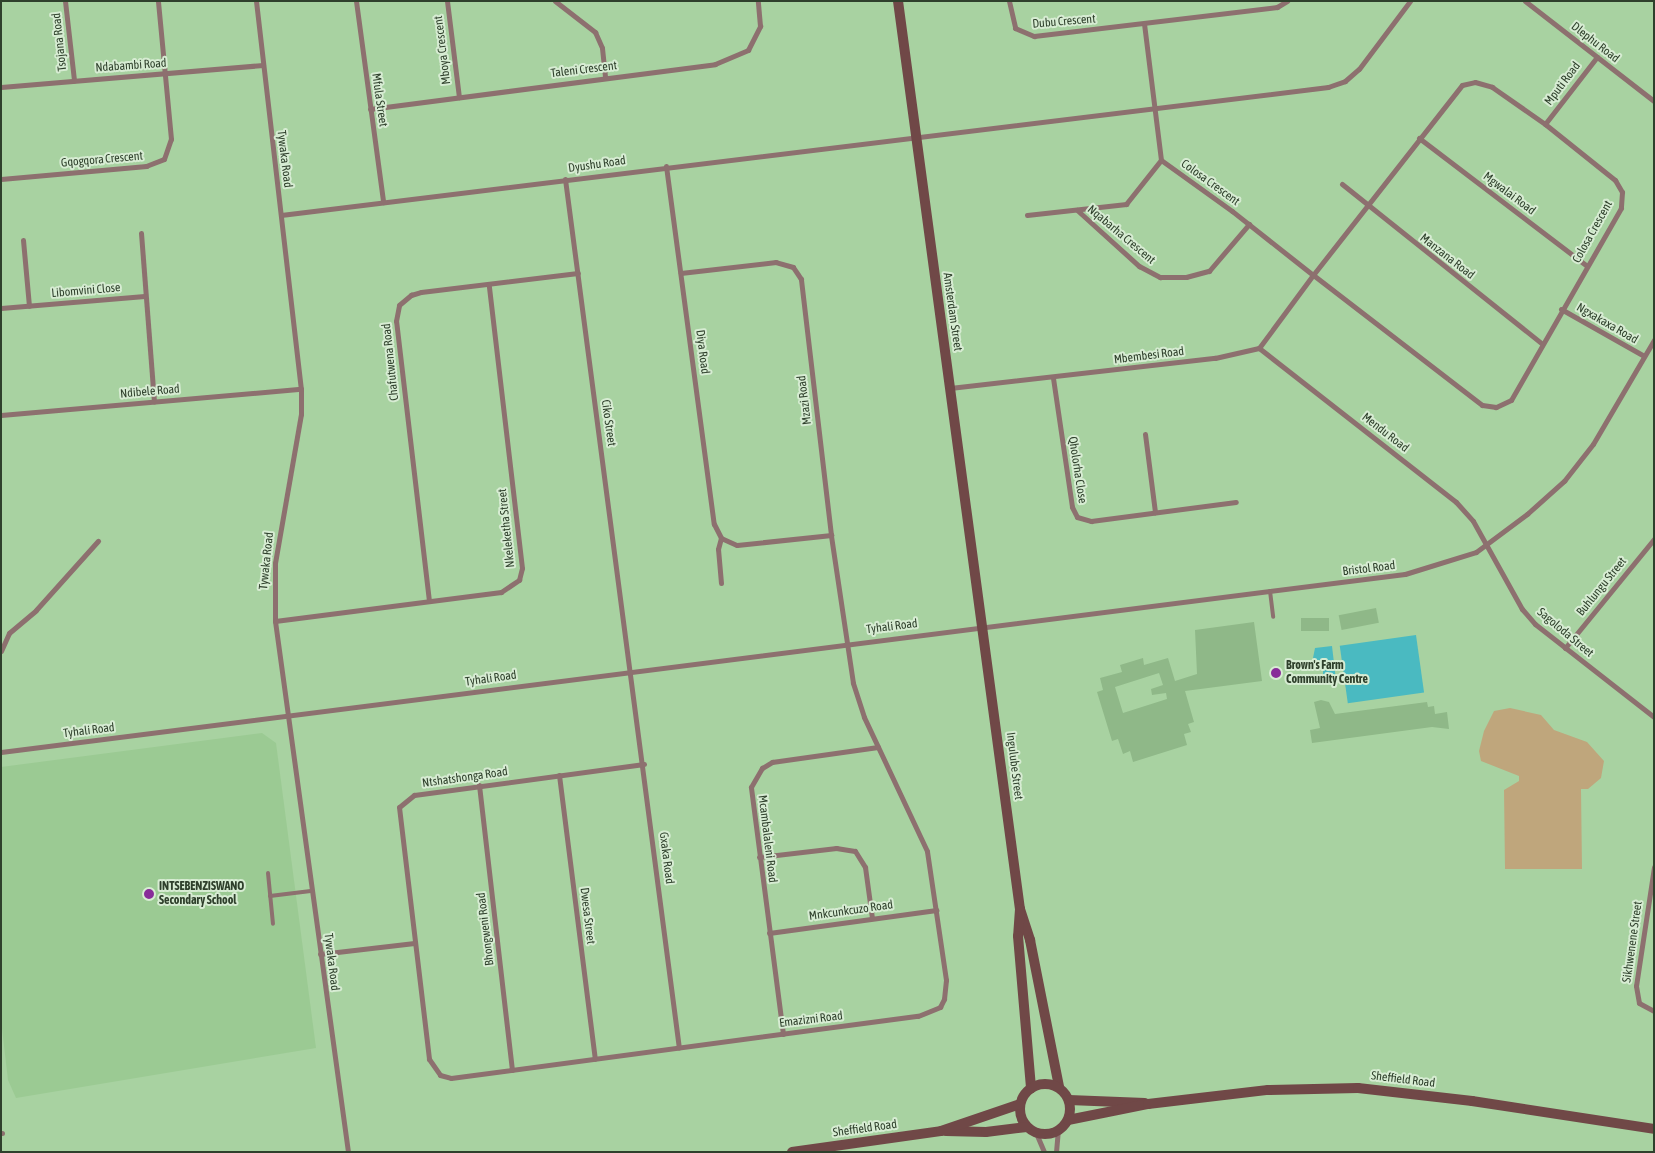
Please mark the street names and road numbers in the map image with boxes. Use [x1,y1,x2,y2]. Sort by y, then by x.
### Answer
street label: Tsojana Road [50,12,70,72]
street label: Dubu Crescent [1032,12,1096,32]
street label: Mboya Crescent [432,15,454,85]
street label: Dlephu Road [1568,20,1622,66]
street label: Ndabambi Road [95,56,167,76]
street label: Taleni Crescent [550,59,618,81]
street label: Mputi Road [1542,60,1584,108]
street label: Mfula Street [368,72,390,128]
street label: Tywaka Road [273,129,295,189]
street label: Gqogqora Crescent [60,149,144,171]
street label: Dyushu Road [567,154,627,176]
street label: Colosa Crescent [1178,157,1242,209]
street label: Mgwalai Road [1480,170,1538,218]
street label: Colosa Crescent [1570,198,1616,266]
street label: Nqabarha Crescent [1084,202,1158,268]
street label: Manzana Road [1417,231,1477,283]
street label: Amsterdam Street [939,272,965,352]
street label: Libomvini Close [51,281,121,301]
street label: Ngxakaxa Road [1574,301,1640,347]
street label: Chafutwena Road [380,323,402,401]
street label: Diya Road [692,329,712,375]
street label: Mbembesi Road [1113,345,1185,367]
street label: Mzazi Road [795,375,815,425]
street label: Ndibele Road [120,382,180,402]
street label: Ciko Street [598,399,618,447]
street label: Mendu Road [1359,410,1411,456]
street label: Qholorha Close [1065,436,1089,504]
street label: Nkeleketha Street [496,488,518,568]
street label: Tywaka Road [257,532,277,590]
street label: Buhlungu Street [1574,555,1630,619]
street label: Bristol Road [1342,559,1396,579]
street label: Sagoloda Street [1534,605,1596,661]
street label: Tyhali Road [866,617,918,637]
street label: Tyhali Road [464,668,518,690]
street label: Tyhali Road [63,721,115,741]
street label: Ingulube Street [1003,731,1025,801]
street label: Ntshatshonga Road [421,765,509,791]
street label: Mcambalaleni Road [754,794,780,884]
street label: Gxaka Road [656,831,676,885]
street label: Dwesa Street [576,887,598,945]
street label: Bhongweni Road [474,892,498,966]
street label: Mnkcunkcuzo Road [808,898,894,924]
street label: Sikhwenene Street [1620,900,1646,984]
street label: Tywaka Road [320,932,342,992]
street label: Emazizni Road [778,1009,844,1031]
street label: Sheffield Road [1370,1069,1436,1091]
street label: Sheffield Road [832,1117,898,1141]

